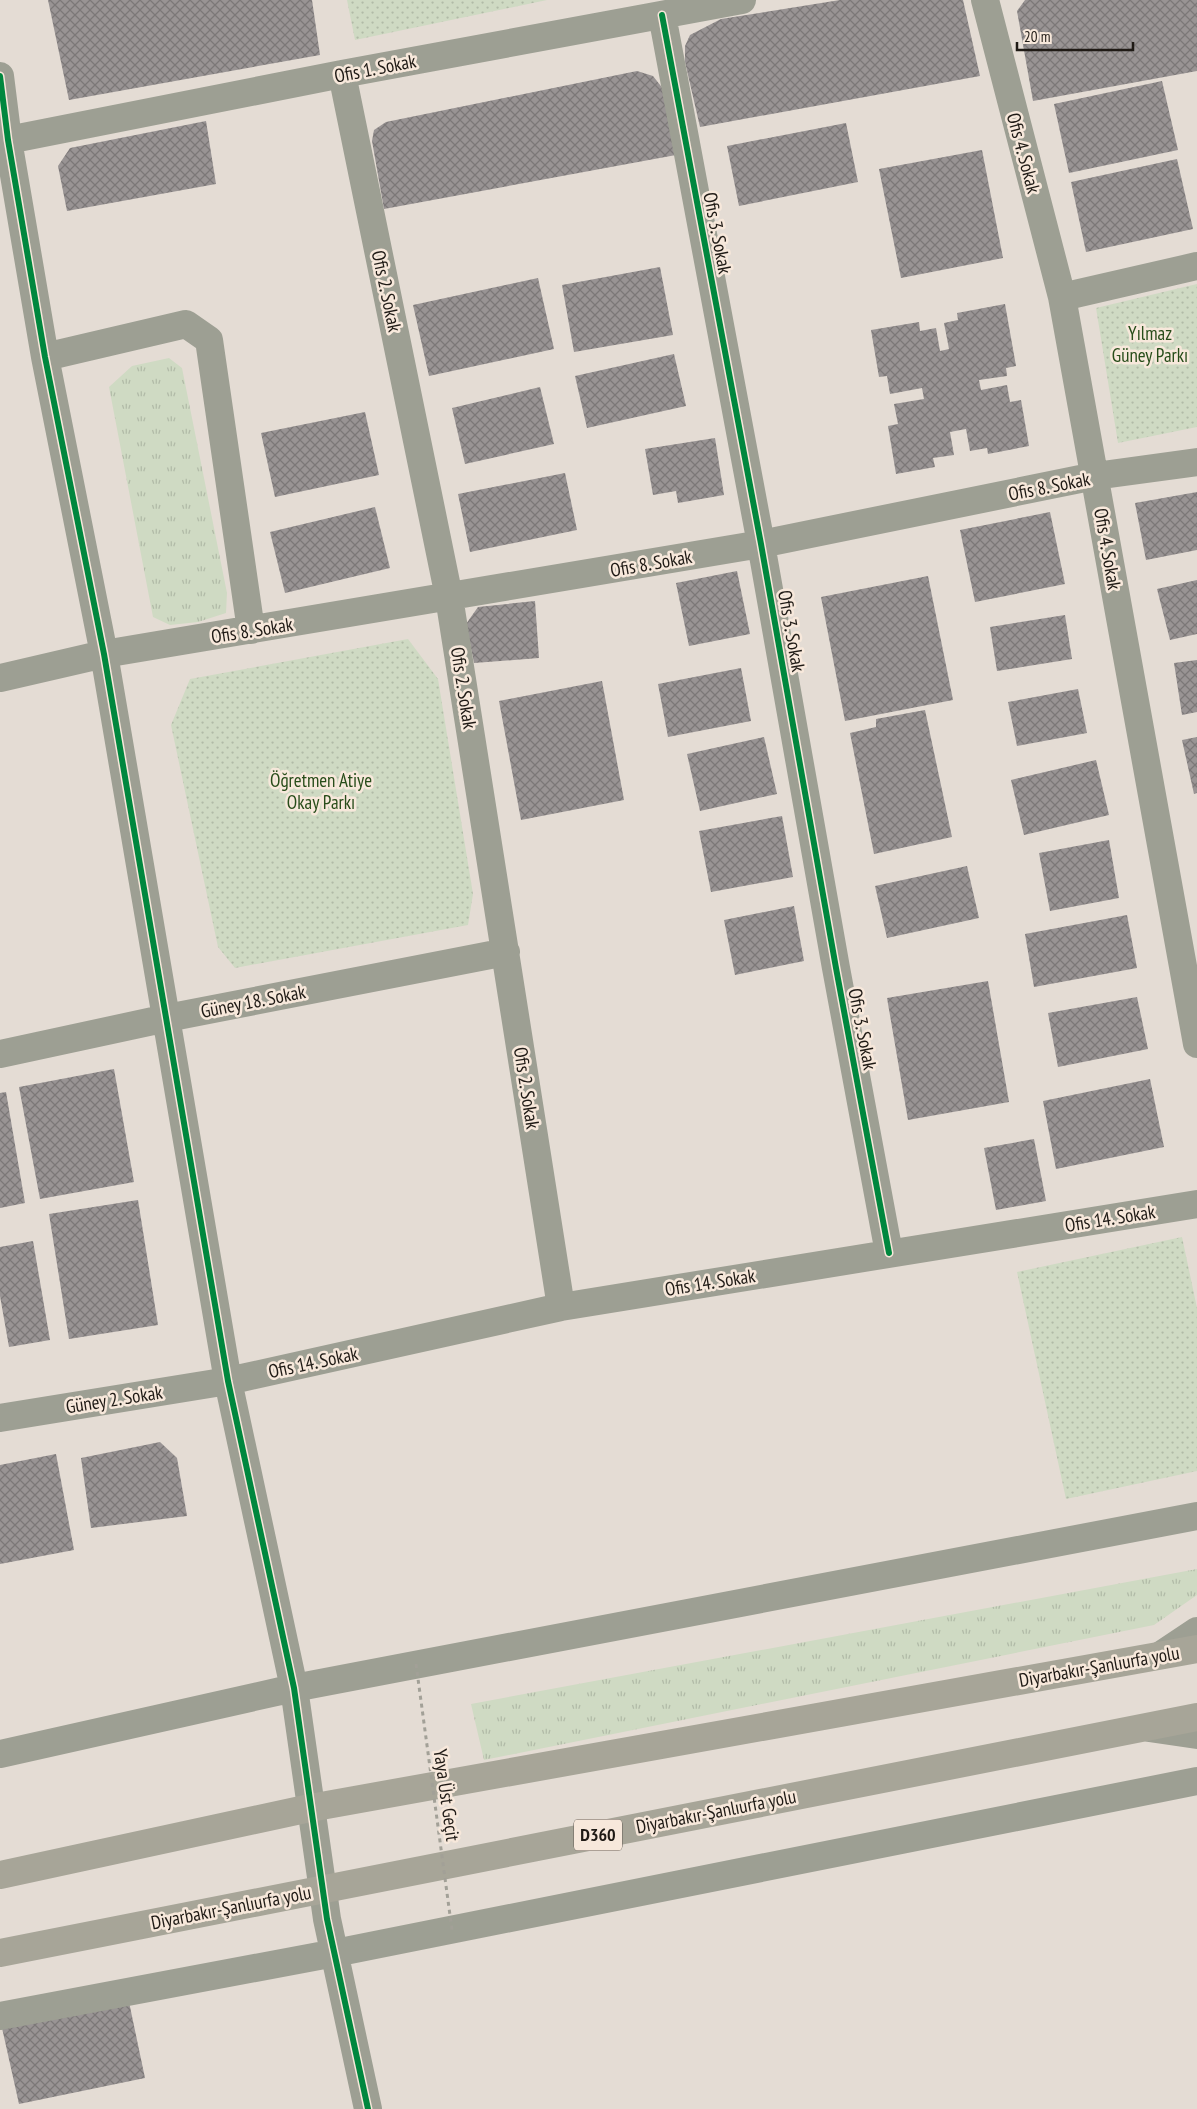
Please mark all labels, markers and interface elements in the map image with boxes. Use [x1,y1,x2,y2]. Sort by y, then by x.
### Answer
scale bar [1017,20,1133,52]
text: 20 m [1024,27,1050,46]
street label: Ofis 1. Sokak [332,48,418,88]
street label: Ofis 4. Sokak [1002,110,1046,197]
street label: Ofis 3. Sokak [698,190,738,276]
street label: Ofis 2. Sokak [367,248,407,334]
park label: Yılmaz Güney Parkı [1112,321,1188,367]
street label: Ofis 8. Sokak [1006,466,1092,506]
street label: Ofis 4. Sokak [1089,506,1127,592]
street label: Ofis 8. Sokak [608,544,694,582]
street label: Ofis 3. Sokak [773,588,811,674]
street label: Ofis 8. Sokak [209,612,295,648]
street label: Ofis 2. Sokak [446,645,482,731]
park label: Öğretmen Atiye Okay Parkı [270,768,372,814]
street label: Güney 18. Sokak [199,979,308,1023]
street label: Ofis 3. Sokak [843,986,883,1072]
street label: Ofis 2. Sokak [509,1045,545,1131]
street label: Ofis 14. Sokak [1063,1199,1157,1237]
street label: Ofis 14. Sokak [663,1263,757,1301]
street label: Ofis 14. Sokak [266,1341,361,1383]
street label: Güney 2. Sokak [64,1379,165,1418]
street label: Diyarbakır-Şanlıurfa yolu [1017,1640,1181,1692]
street label: Yaya Üst Geçit [429,1747,465,1843]
street label: Diyarbakır-Şanlıurfa yolu [634,1784,798,1838]
road number: D360 [574,1820,622,1850]
street label: Diyarbakır-Şanlıurfa yolu [149,1880,313,1934]

